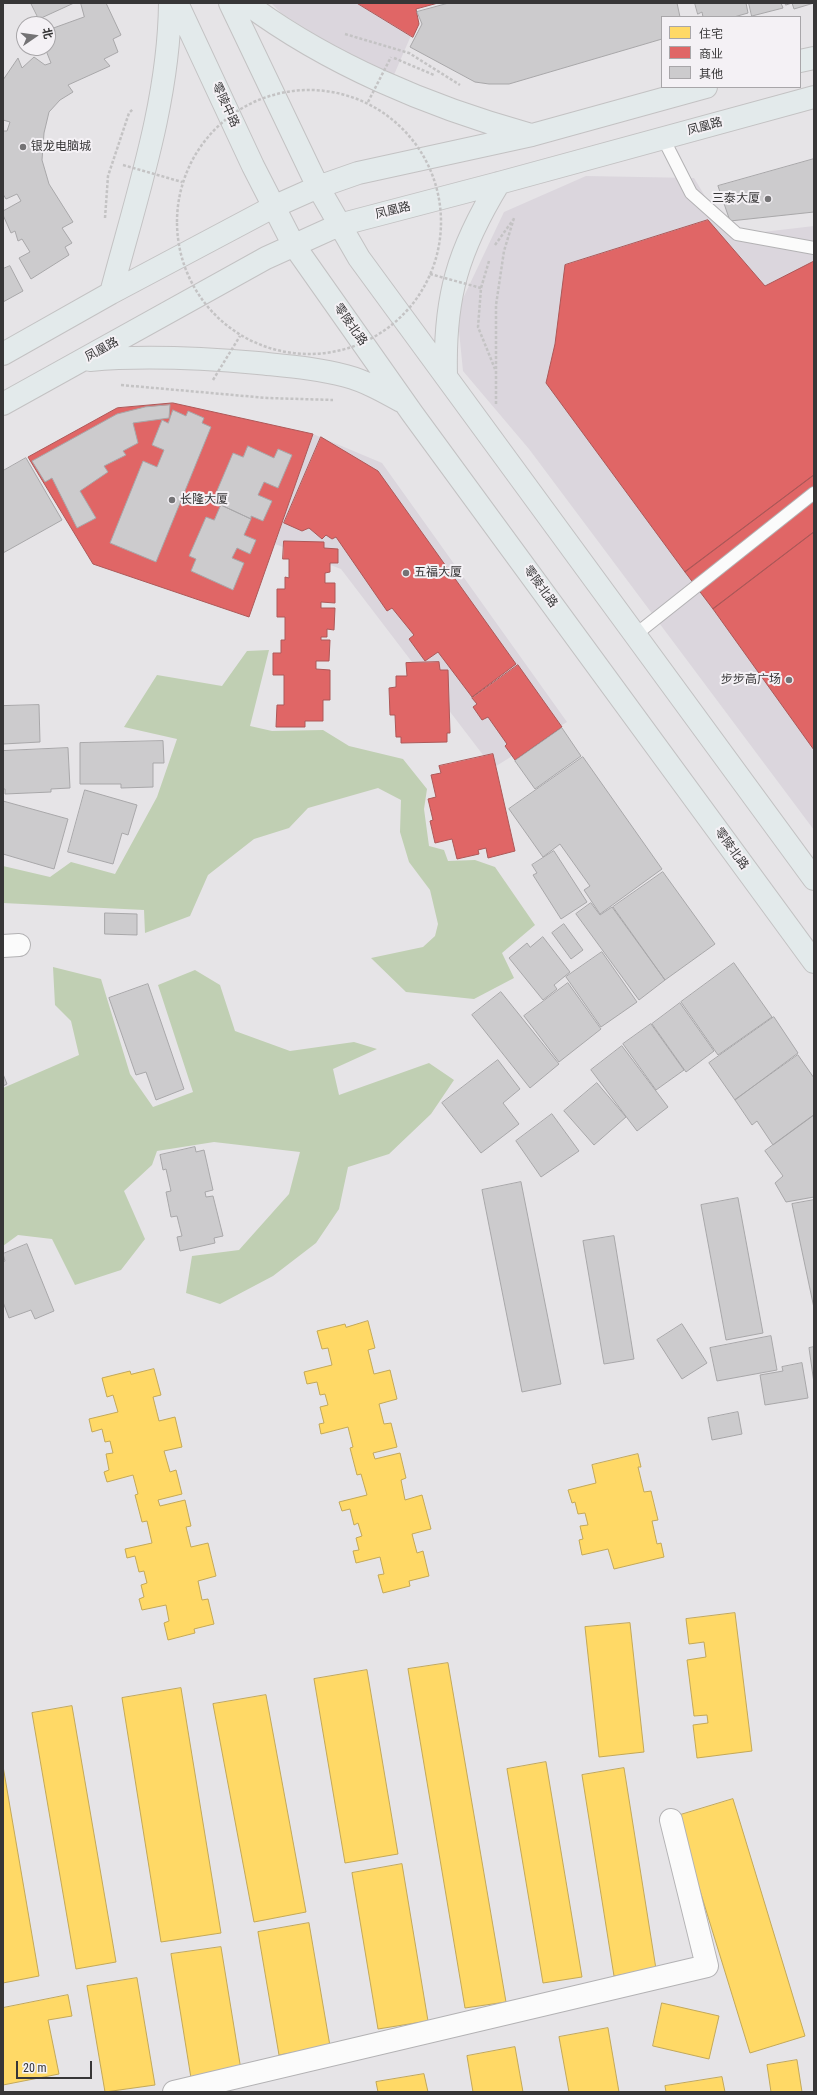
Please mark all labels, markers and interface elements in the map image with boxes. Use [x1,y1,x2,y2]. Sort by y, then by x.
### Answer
north arrow [16,16,56,56]
legend [661,16,801,88]
text: 北 [40,27,55,40]
text: 住宅 [699,27,723,41]
text: 商业 [699,47,723,61]
text: 其他 [699,67,723,81]
street label: 零陵中路 [208,80,242,130]
street label: 凤凰路 [686,115,724,139]
place label: 银龙电脑城 [31,140,91,154]
marker: 银龙电脑城 [18,142,28,152]
place label: 三泰大厦 [712,192,760,206]
marker: 三泰大厦 [763,194,773,204]
street label: 凤凰路 [374,200,412,222]
street label: 零陵北路 [330,301,370,349]
street label: 凤凰路 [83,335,121,365]
place label: 长隆大厦 [180,493,228,507]
marker: 长隆大厦 [167,495,177,505]
street label: 零陵北路 [520,563,560,611]
place label: 五福大厦 [414,566,462,580]
marker: 五福大厦 [401,568,411,578]
place label: 步步高广场 [721,673,781,687]
marker: 步步高广场 [784,675,794,685]
street label: 零陵北路 [711,825,751,873]
scale bar [18,2053,94,2079]
text: 20 m [23,2061,47,2075]

